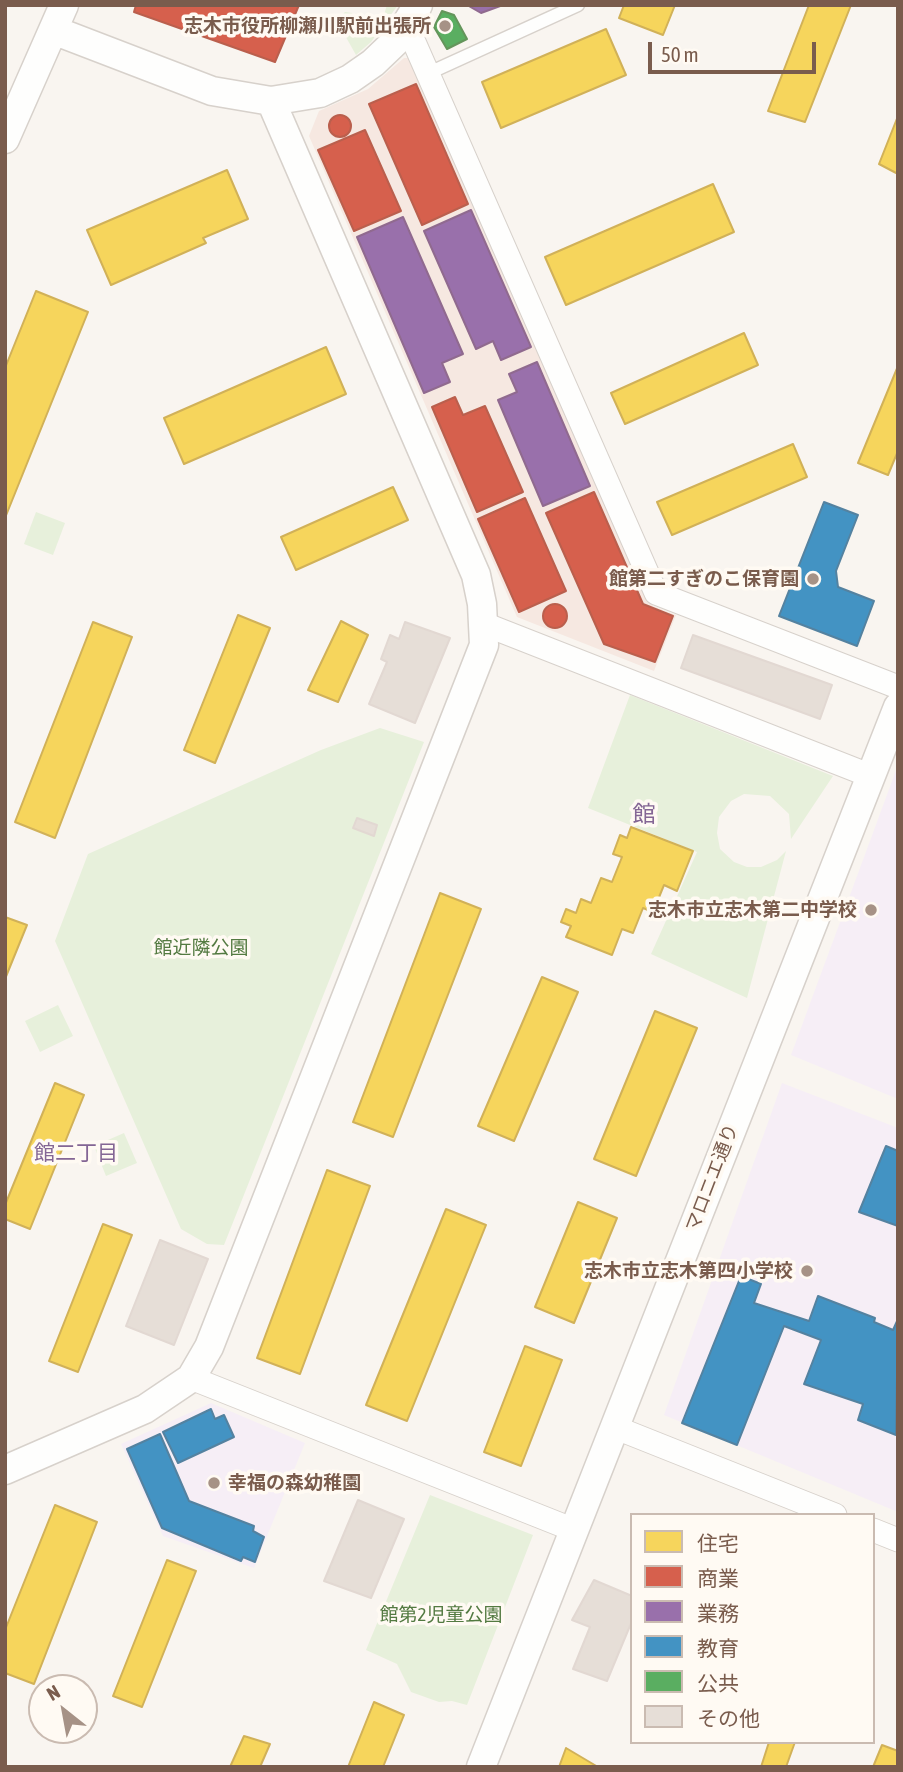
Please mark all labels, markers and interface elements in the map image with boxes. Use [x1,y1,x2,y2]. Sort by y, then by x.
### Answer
place label: 志木市役所柳瀬川駅前出張所 [184,15,431,37]
marker: 志木市役所柳瀬川駅前出張所 [437,18,453,34]
scale bar [651,28,819,72]
text: 50 m [661,42,699,66]
place label: 館第二すぎのこ保育園 [609,568,799,590]
marker: 館第二すぎのこ保育園 [805,571,821,587]
district label: 館 [633,801,655,829]
place label: 志木市立志木第二中学校 [648,899,857,921]
marker: 志木市立志木第二中学校 [863,902,879,918]
park label: 館近隣公園 [154,937,248,959]
street label: マロニエ通り [681,1121,743,1235]
district label: 館二丁目 [34,1140,118,1166]
place label: 志木市立志木第四小学校 [584,1260,793,1282]
marker: 志木市立志木第四小学校 [799,1263,815,1279]
place label: 幸福の森幼稚園 [228,1472,361,1494]
marker: 幸福の森幼稚園 [206,1475,222,1491]
legend [630,1513,875,1744]
text: 住宅 [697,1531,739,1555]
text: 商業 [697,1566,739,1590]
text: 業務 [697,1601,739,1625]
park label: 館第2児童公園 [380,1604,502,1626]
text: 教育 [697,1636,739,1660]
text: 公共 [697,1671,739,1695]
north arrow [28,1674,98,1744]
text: N [43,1680,64,1705]
text: その他 [697,1706,760,1730]

